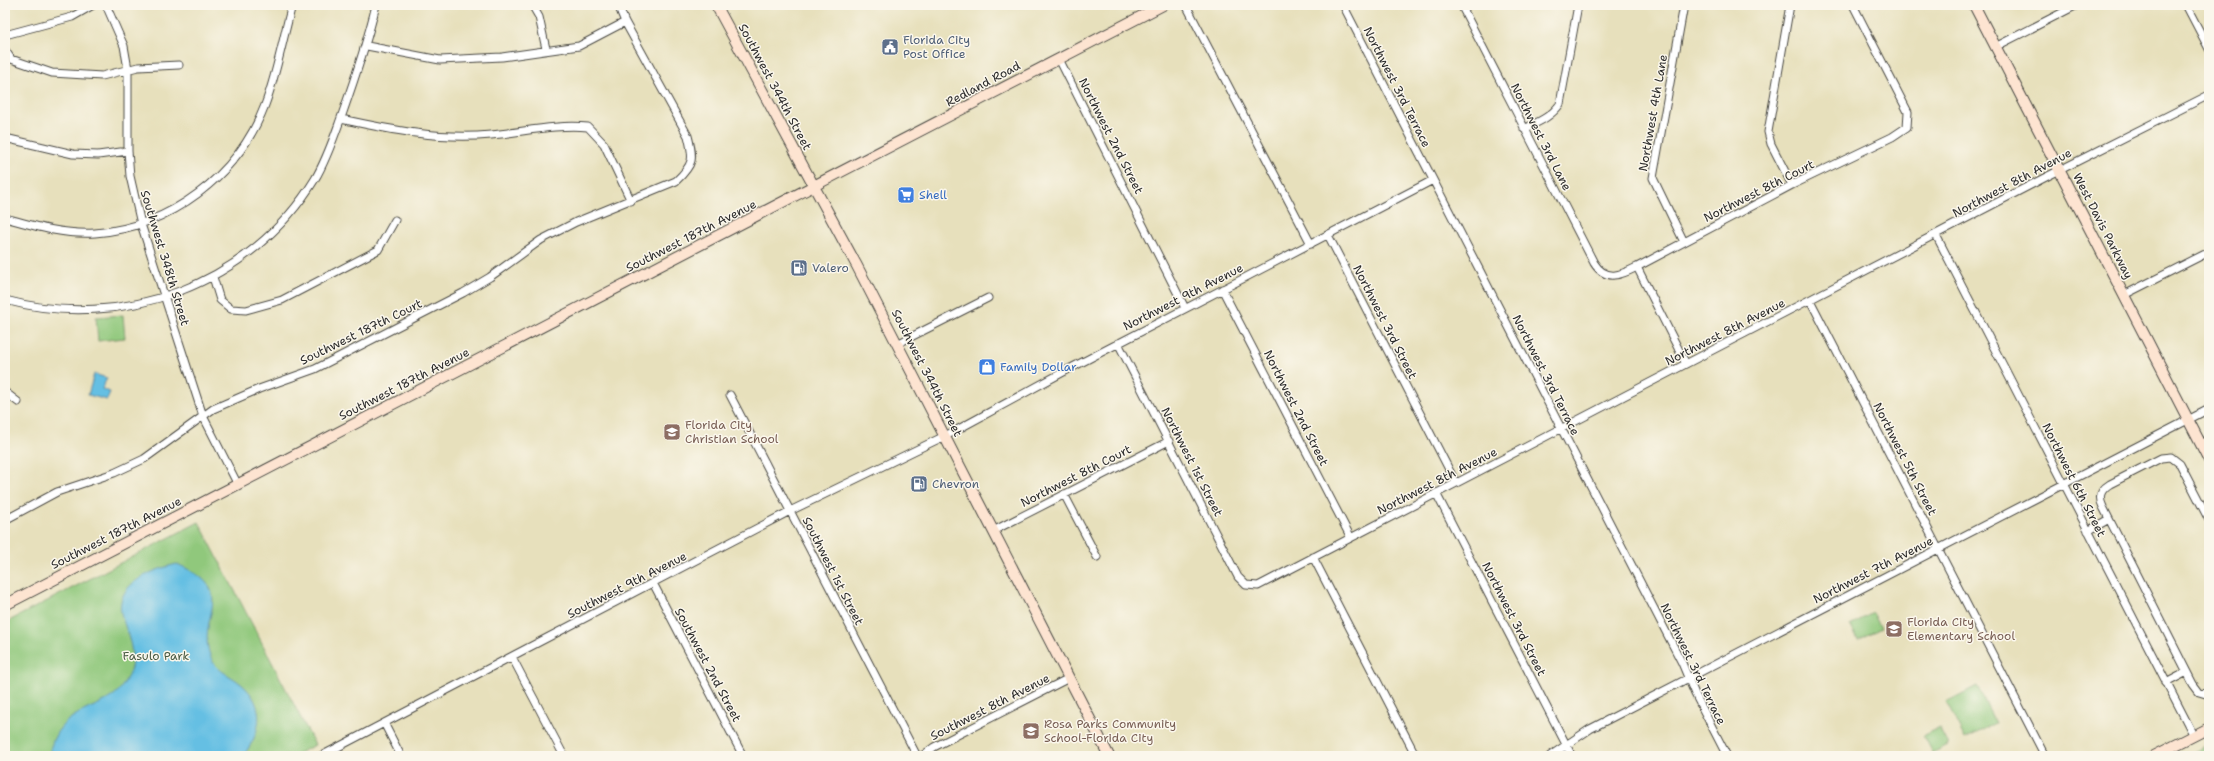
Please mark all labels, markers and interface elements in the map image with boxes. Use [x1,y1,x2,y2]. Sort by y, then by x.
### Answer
street label: Southwest 344th Street [735,21,815,153]
street label: Northwest 3rd Terrace [1360,24,1434,150]
place label: Florida City Post Office [903,32,970,62]
public building icon: Florida City Post Office [880,37,900,57]
street label: Northwest 4th Lane [1635,53,1671,173]
street label: Redland Road [943,57,1023,110]
street label: Northwest 2nd Street [1075,75,1147,197]
street label: Northwest 3rd Lane [1507,81,1575,194]
street label: Northwest 8th Avenue [1950,145,2075,221]
street label: Northwest 8th Court [1701,156,1817,226]
street label: West Davis Parkway [2069,170,2137,282]
supermarket icon: Shell [896,185,916,205]
place label: Shell [919,187,947,203]
street label: Southwest 348th Street [137,188,193,328]
street label: Southwest 187th Avenue [623,196,759,276]
fuel station icon: Valero [789,258,809,278]
place label: Valero [812,260,849,276]
street label: Northwest 9th Avenue [1120,260,1246,334]
street label: Northwest 3rd Street [1349,262,1421,382]
street label: Southwest 187th Court [297,295,425,369]
street label: Northwest 8th Avenue [1662,295,1788,369]
street label: Southwest 344th Street [888,306,966,440]
street label: Northwest 3rd Terrace [1509,312,1583,438]
street label: Southwest 187th Avenue [336,344,472,424]
street label: Northwest 2nd Street [1260,347,1332,469]
shop icon: Family Dollar [977,357,997,377]
place label: Family Dollar [1000,359,1077,375]
street label: Northwest 5th Street [1870,400,1940,518]
street label: Northwest 1st Street [1158,405,1226,519]
place label: Florida City Christian School [685,417,779,447]
street label: Northwest 6th Street [2038,420,2110,540]
school or university icon: Florida City Christian School [662,422,682,442]
street label: Northwest 8th Court [1018,441,1134,511]
street label: Northwest 8th Avenue [1374,444,1500,518]
fuel station icon: Chevron [909,474,929,494]
place label: Chevron [932,476,979,492]
street label: Southwest 187th Avenue [48,493,184,573]
street label: Southwest 1st Street [799,514,867,628]
street label: Northwest 7th Avenue [1810,533,1936,607]
street label: Southwest 9th Avenue [565,548,690,622]
street label: Northwest 3rd Street [1478,559,1550,679]
street label: Northwest 3rd Terrace [1657,601,1730,728]
street label: Southwest 2nd Street [671,605,745,725]
place label: Florida City Elementary School [1907,614,2015,644]
school or university icon: Florida City Elementary School [1884,619,1904,639]
park label: Fasulo Park [123,648,190,664]
street label: Southwest 8th Avenue [928,670,1053,744]
place label: Rosa Parks Community School-Florida City [1044,716,1176,746]
school or university icon: Rosa Parks Community School-Florida City [1021,721,1041,741]

